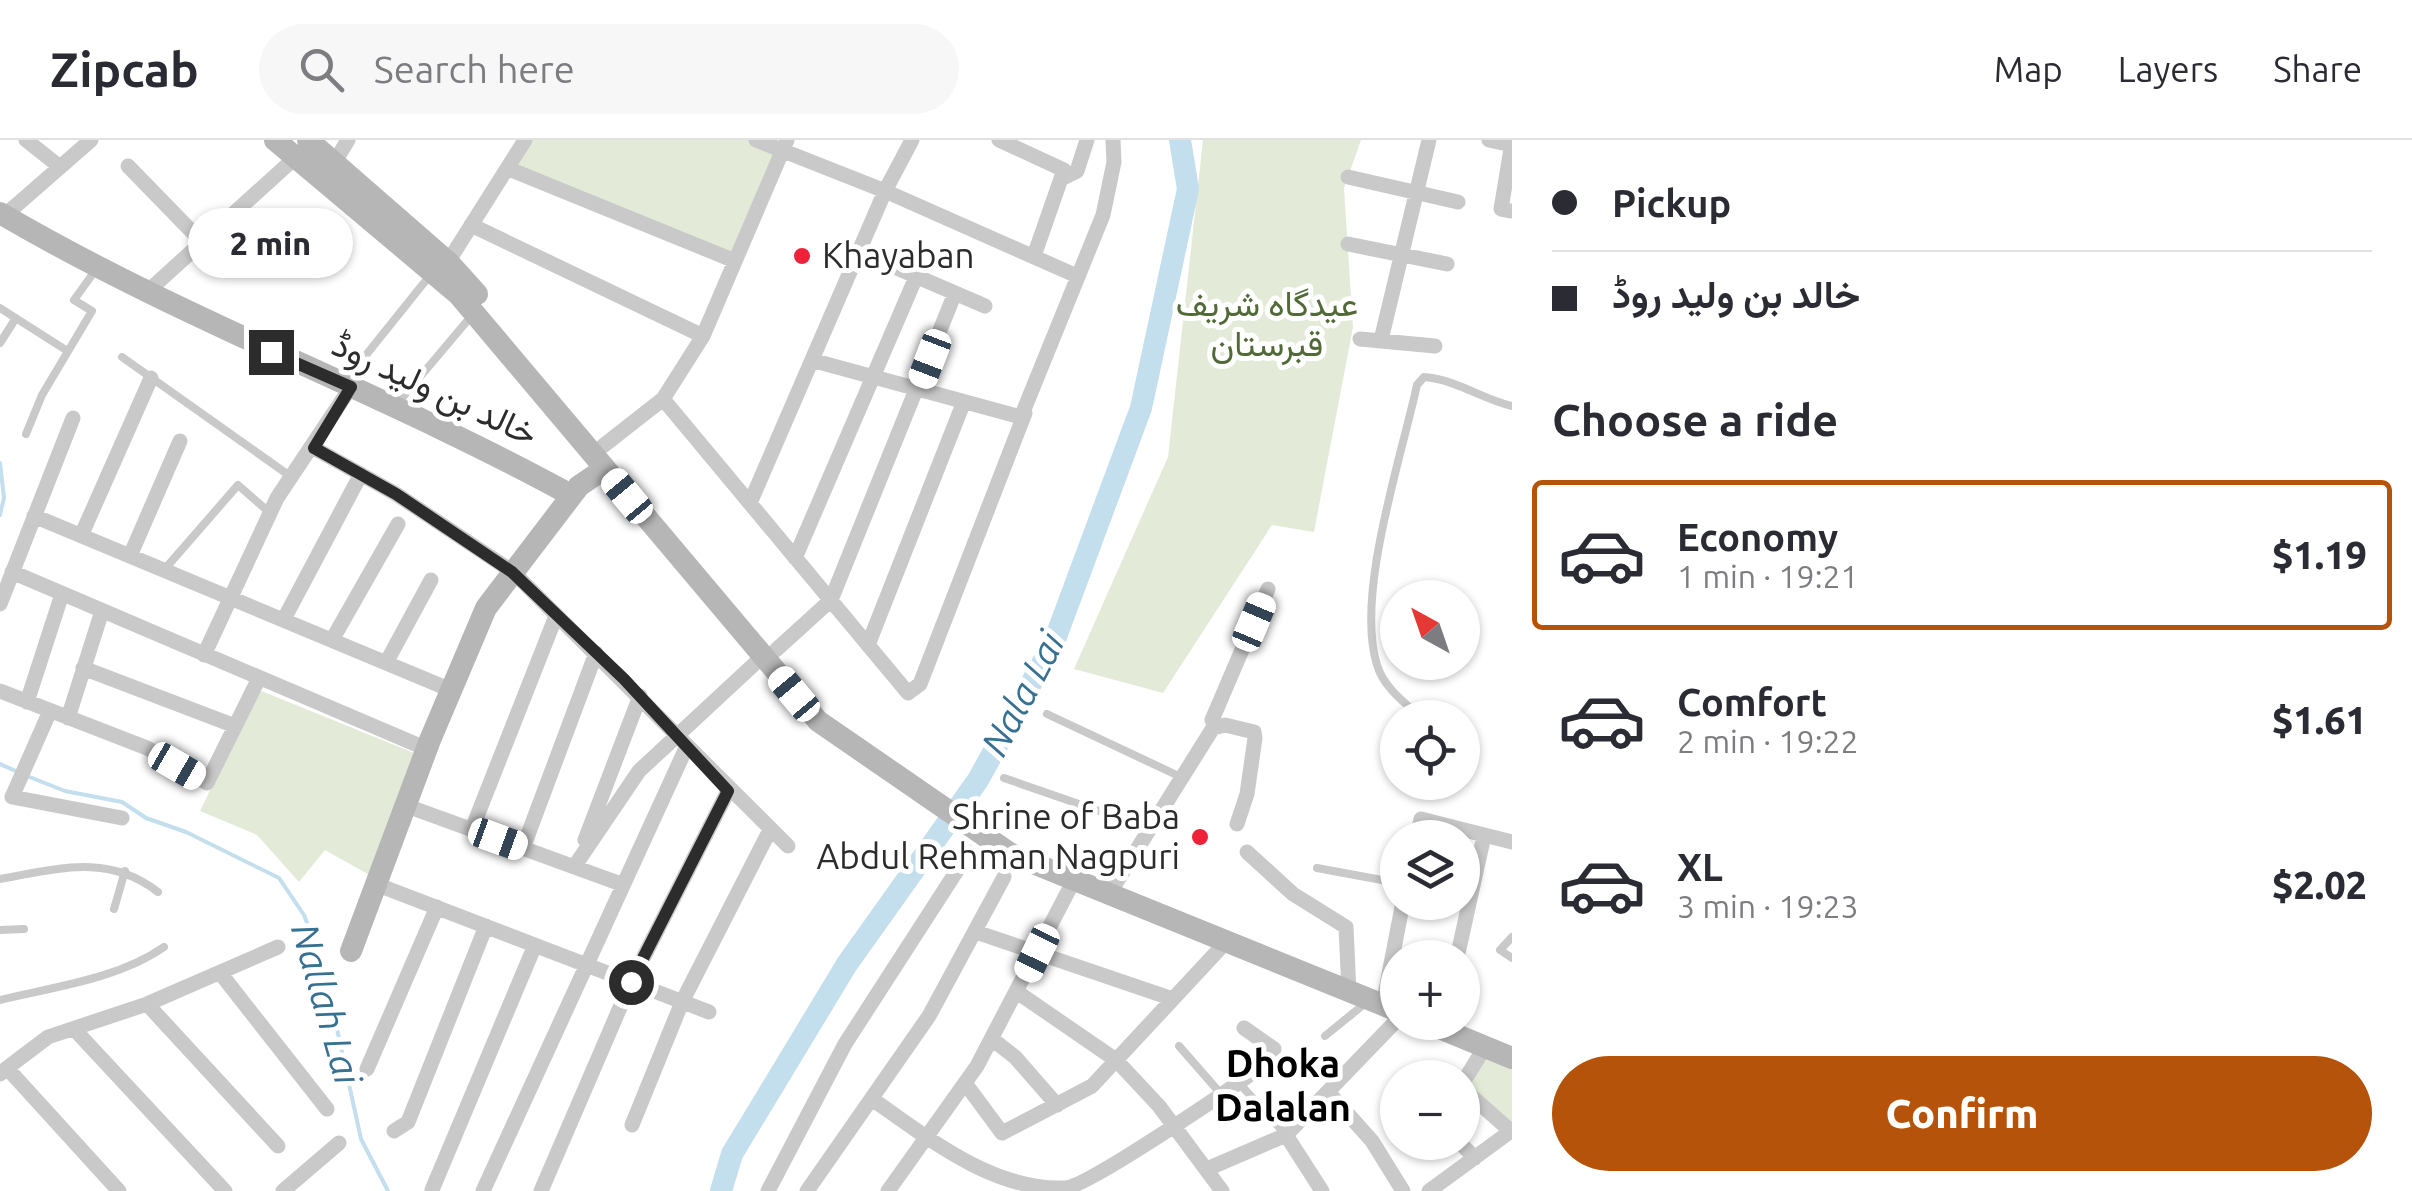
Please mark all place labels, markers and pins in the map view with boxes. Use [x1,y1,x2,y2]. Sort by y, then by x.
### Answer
place label: Khayaban [822,235,975,275]
marker: Khayaban [791,245,813,267]
place label: Shrine of Baba Abdul Rehman Nagpuri [817,796,1180,876]
marker: Shrine of Baba Abdul Rehman Nagpuri [1189,826,1211,848]

